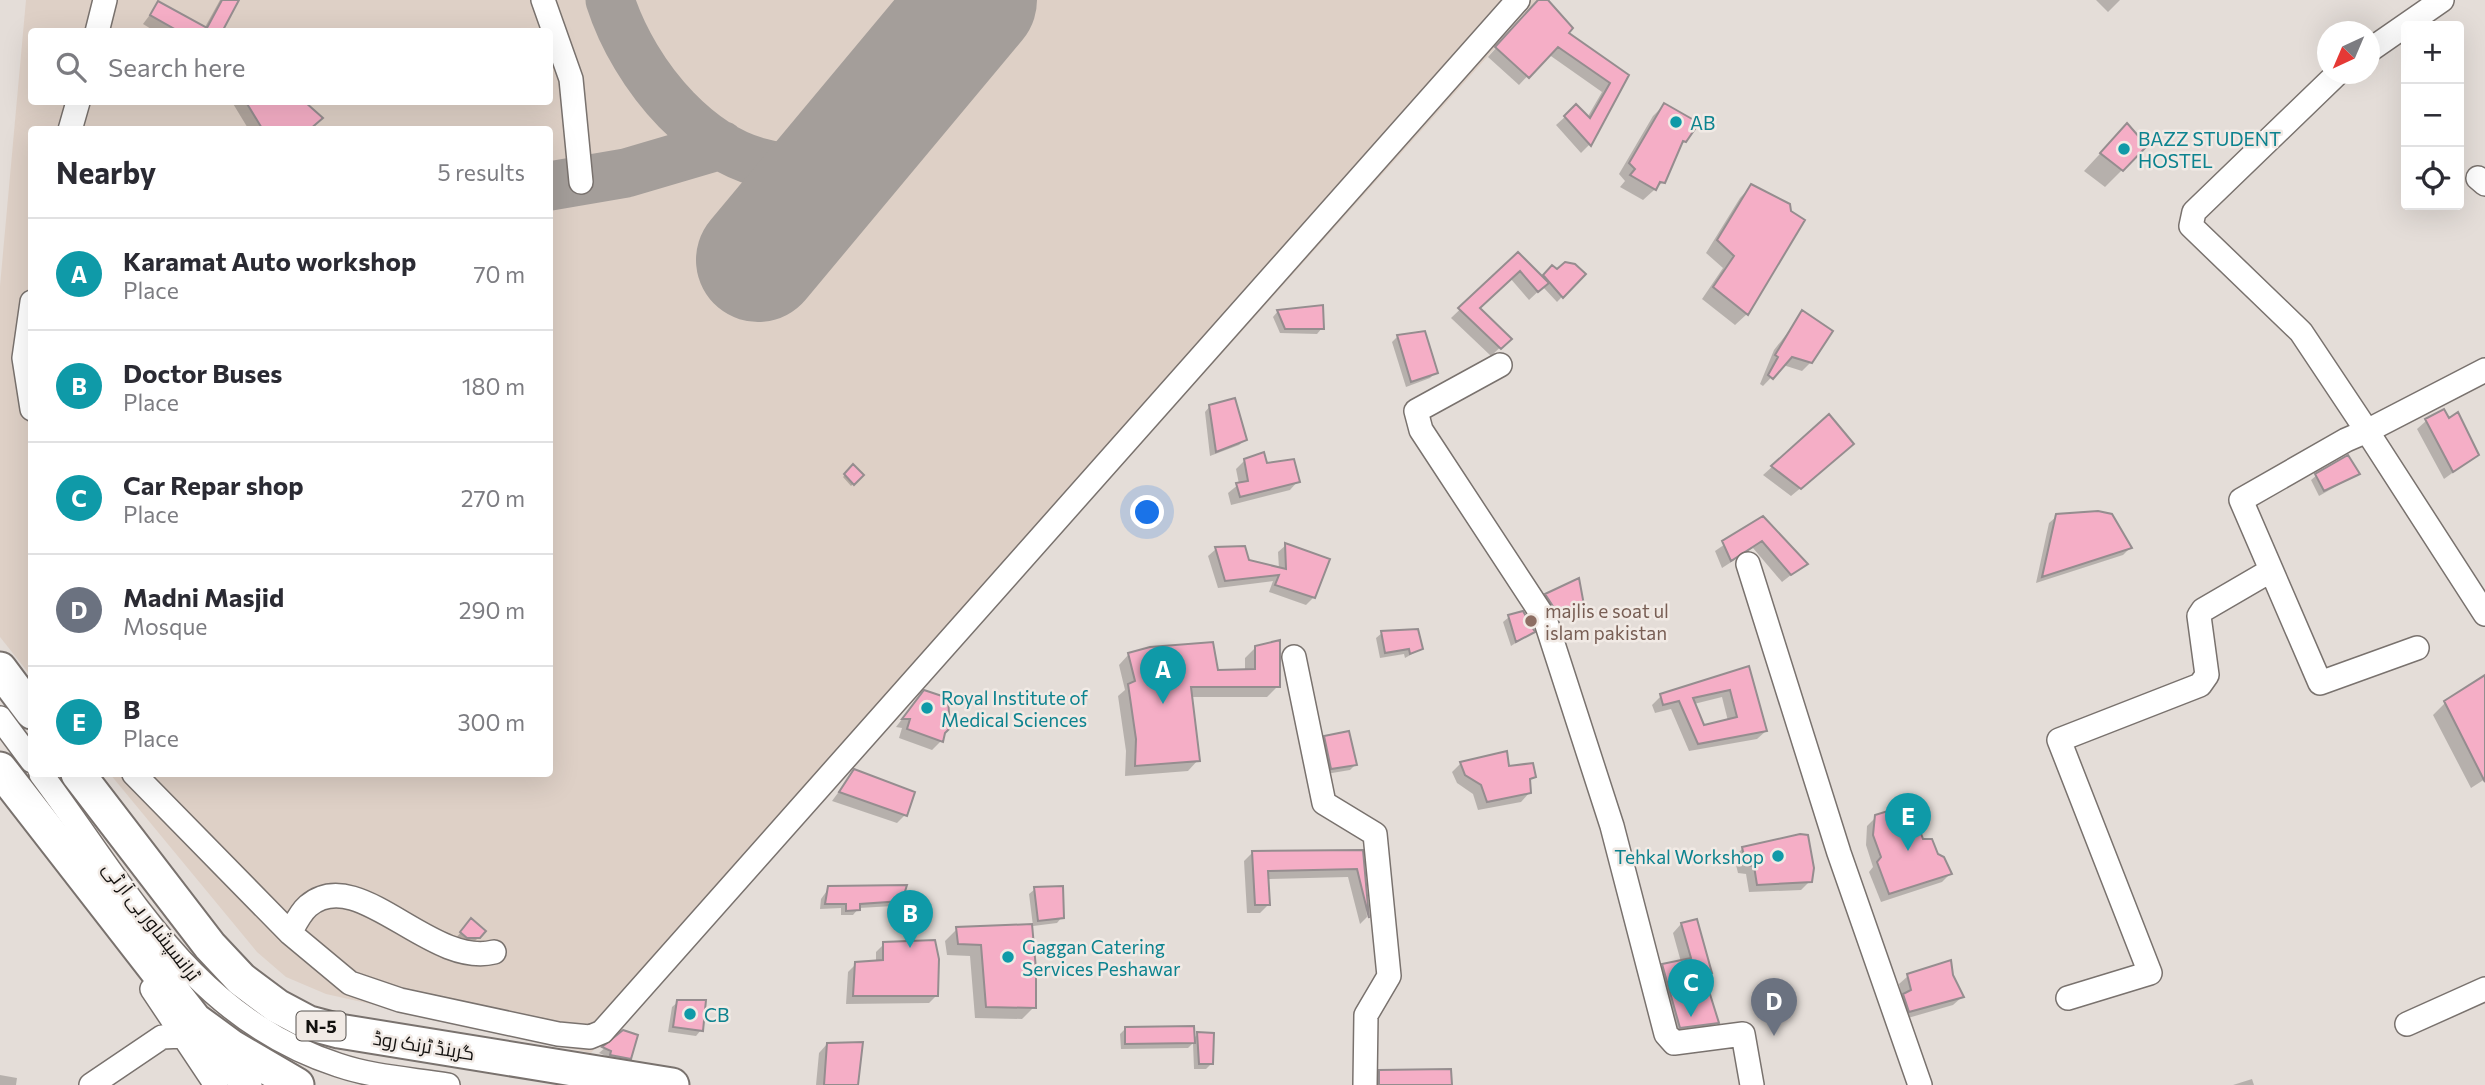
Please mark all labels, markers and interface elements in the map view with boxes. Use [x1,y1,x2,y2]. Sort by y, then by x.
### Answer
north arrow [2317,21,2380,84]
map controls [2401,21,2464,210]
button: + [2401,21,2464,84]
search box [28,28,553,105]
icon: search [52,48,90,86]
text: Search here [108,51,246,82]
button: − [2401,84,2464,147]
place label: AB [1690,111,1715,134]
marker: AB [1668,114,1684,130]
place label: BAZZ STUDENT HOSTEL [2138,127,2281,172]
marker: BAZZ STUDENT HOSTEL [2116,141,2132,157]
button: locate [2401,147,2464,210]
text: Nearby [56,153,156,190]
text: 5 results [437,158,525,186]
text: Karamat Auto workshop [123,245,416,276]
text: A [71,260,87,288]
text: 70 m [473,260,525,288]
text: Place [123,276,179,304]
text: Doctor Buses [123,357,282,388]
text: B [71,372,87,400]
text: 180 m [462,372,525,400]
text: Place [123,388,179,416]
text: Car Repar shop [123,469,304,500]
text: C [71,484,87,512]
text: 270 m [461,484,525,512]
your location [1130,495,1164,529]
text: Place [123,500,179,528]
text: Madni Masjid [123,581,284,612]
text: D [71,596,87,624]
text: 290 m [459,596,525,624]
place label: majlis e soat ul islam pakistan [1545,599,1669,644]
text: Mosque [123,612,207,640]
marker: majlis e soat ul islam pakistan [1523,613,1539,629]
pin: A [1140,646,1186,704]
place label: Royal Institute of Medical Sciences [941,686,1089,731]
text: B [123,693,140,724]
marker: Royal Institute of Medical Sciences [919,700,935,716]
text: E [72,708,86,736]
text: 300 m [457,708,525,736]
text: Place [123,724,179,752]
pin: E [1885,793,1931,851]
place label: Tehkal Workshop [1614,845,1764,868]
marker: Tehkal Workshop [1770,848,1786,864]
street label: ٹرانسپشاور بی آر ٹی [98,857,206,987]
pin: B [887,890,933,948]
place label: Gaggan Catering Services Peshawar [1022,935,1181,980]
marker: Gaggan Catering Services Peshawar [1000,949,1016,965]
pin: C [1668,959,1714,1017]
pin: D [1751,978,1797,1036]
place label: CB [704,1003,729,1026]
marker: CB [682,1006,698,1022]
road number: N-5 [296,1012,346,1041]
street label: گرینڈ ٹرنک روڈ [371,1026,476,1065]

